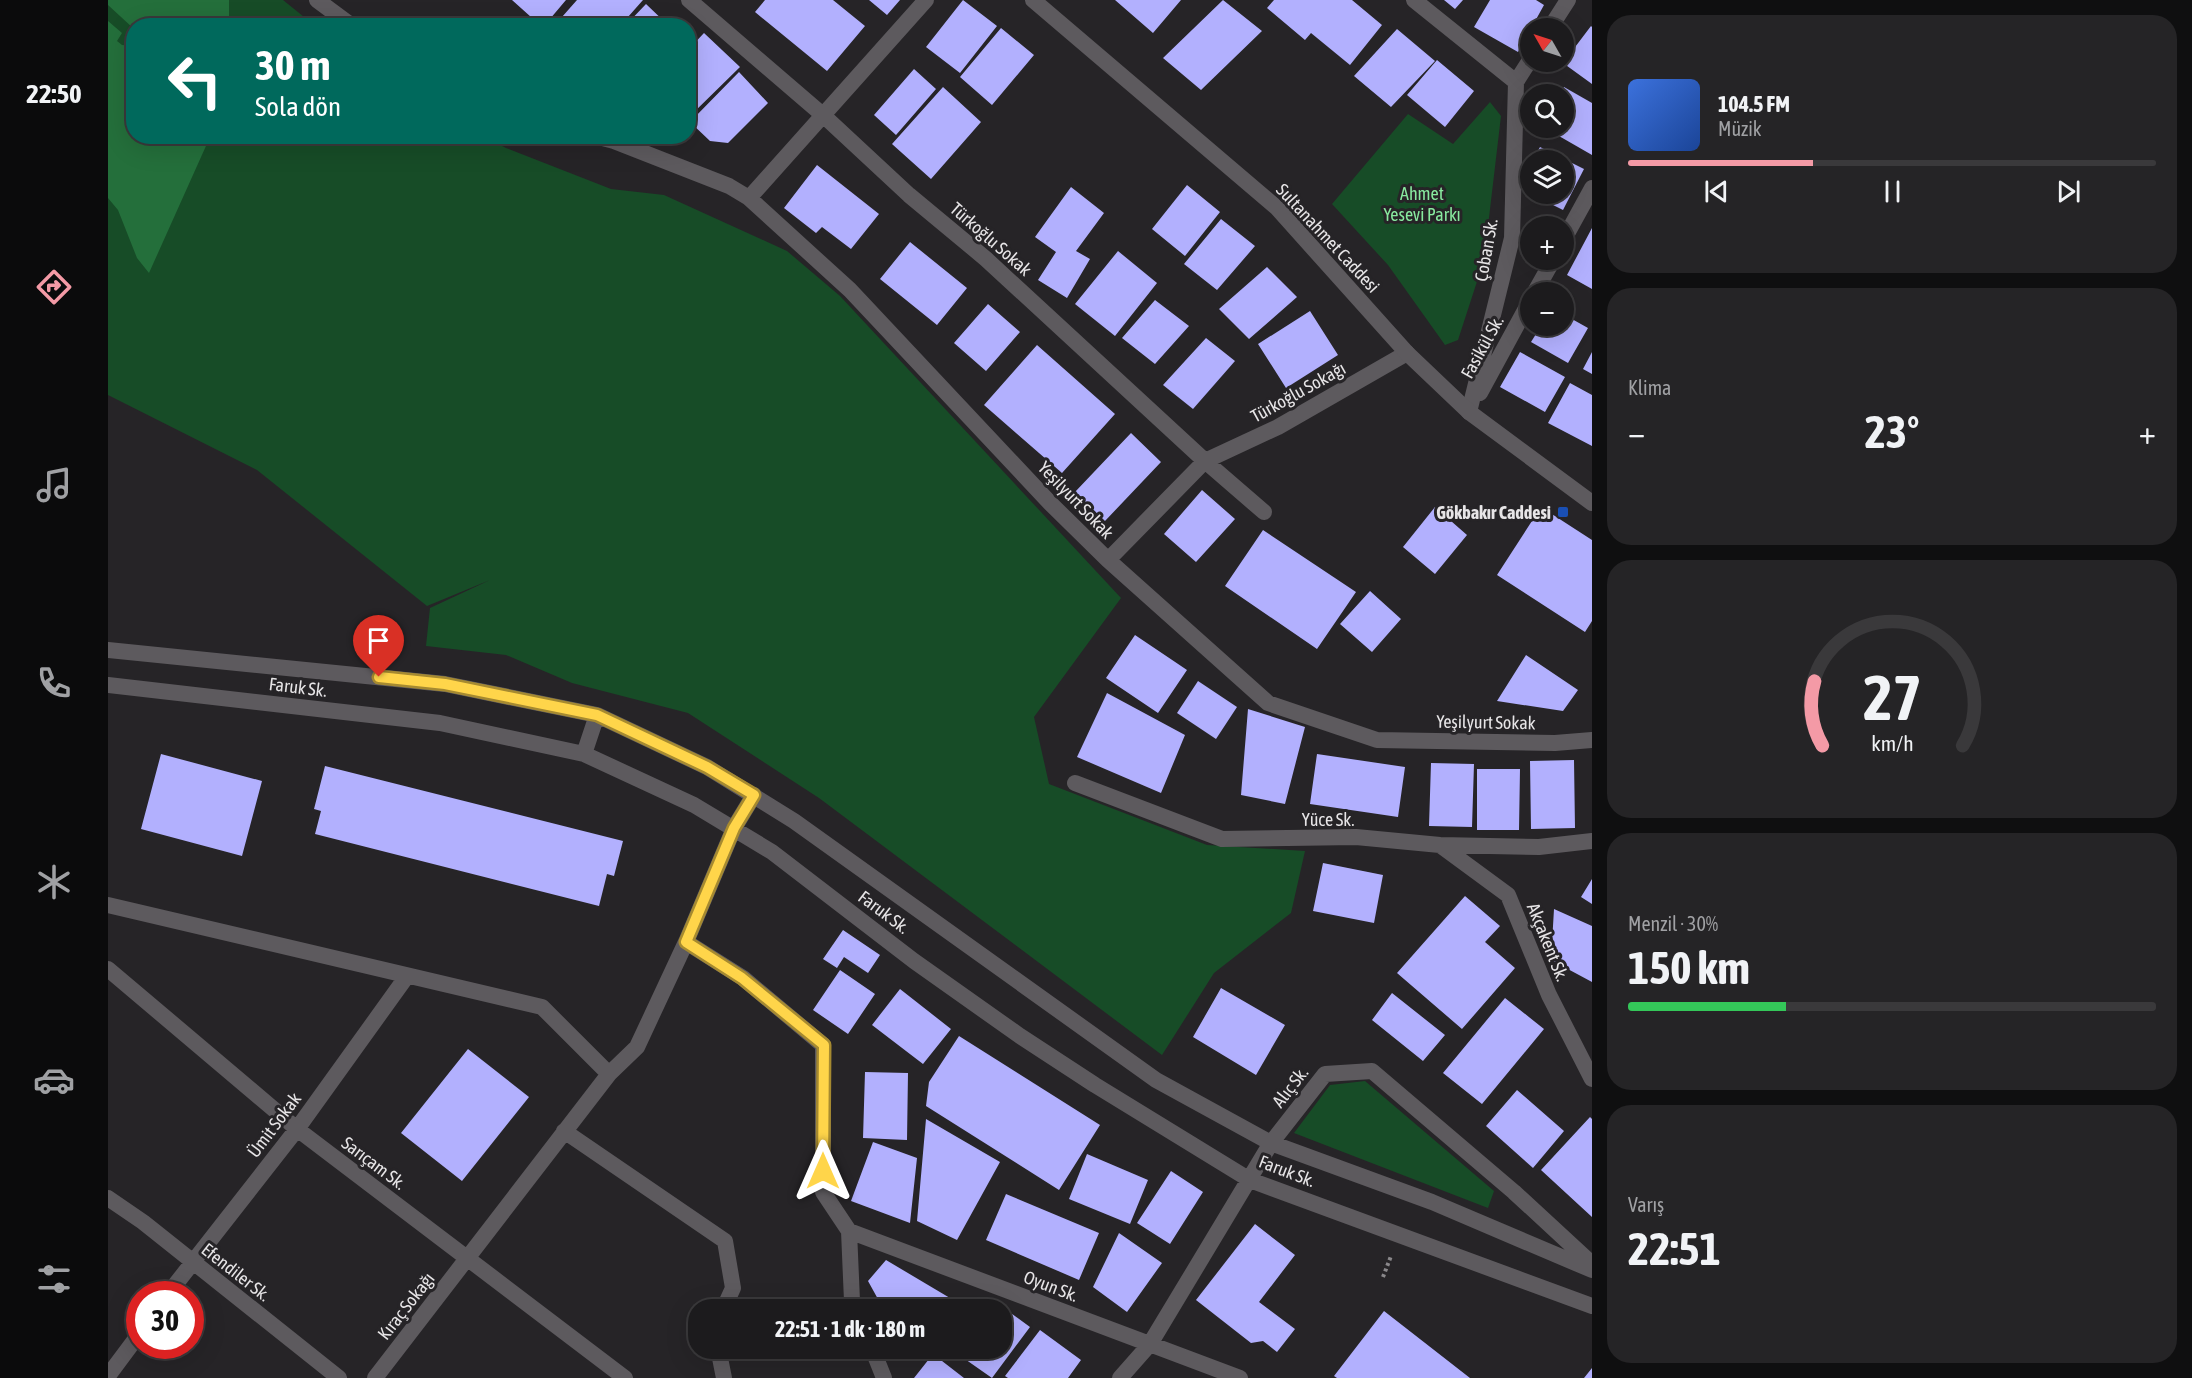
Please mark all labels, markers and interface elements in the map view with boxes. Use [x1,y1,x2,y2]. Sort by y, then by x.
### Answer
north arrow [1520,18,1574,72]
map controls [1520,18,1574,336]
text: 30 m [255,41,330,89]
icon: left [156,42,234,120]
text: 22:50 [26,78,82,109]
button: search [1520,84,1574,138]
text: Sola dön [255,91,341,122]
text: 104.5 FM [1718,91,1790,117]
text: Müzik [1718,117,1762,140]
button: layers [1520,150,1574,204]
icon: previous [1700,175,1733,208]
icon: pause [1876,175,1909,208]
icon: next [2052,175,2085,208]
street label: Sultanahmet Caddesi [1272,179,1384,297]
park label: Ahmet Yesevi Parkı [1383,183,1461,225]
street label: Türkoğlu Sokak [946,198,1036,280]
button: + [1520,216,1574,270]
street label: Çoban Sk. [1470,217,1502,283]
icon: directions [33,266,75,308]
button: − [1520,282,1574,336]
street label: Fasikül Sk. [1456,312,1508,382]
street label: Türkoğlu Sokağı [1247,357,1349,427]
text: Klima [1628,376,1671,399]
text: 23° [1865,406,1919,458]
text: − [1628,413,1645,451]
text: + [2139,413,2156,451]
street label: Yeşilyurt Sokak [1034,457,1118,543]
icon: music [33,464,75,506]
place label: Gökbakır Caddesi [1436,502,1551,523]
marker: Gökbakır Caddesi [1556,505,1570,519]
pin [353,615,404,677]
icon: arrive [362,624,395,657]
icon: phone [33,662,75,704]
text: 27 [1863,662,1921,733]
street label: Faruk Sk. [268,673,328,701]
street label: Yeşilyurt Sokak [1436,711,1536,733]
text: km/h [1871,731,1913,756]
street label: Yüce Sk. [1302,809,1354,830]
icon: climate [33,861,75,903]
street label: Faruk Sk. [854,886,914,938]
street label: Akçakent Sk. [1523,900,1573,984]
text: Menzil · 30% [1628,912,1718,935]
text: 150 km [1628,942,1750,994]
icon: car [33,1059,75,1101]
street label: Alıç Sk. [1268,1063,1312,1111]
street label: Ümit Sokak [243,1088,305,1162]
street label: Sarıçam Sk. [338,1132,410,1194]
position arrow [791,1139,855,1203]
street label: Faruk Sk. [1256,1151,1318,1191]
text: Varış [1628,1193,1664,1216]
text: 22:51 [1628,1223,1721,1275]
street label: Efendiler Sk. [197,1239,275,1305]
icon: filters [33,1258,75,1300]
street label: Oyun Sk. [1021,1266,1081,1306]
street label: Kıraç Sokağı [373,1268,439,1344]
speed limit sign: 30 [126,1281,204,1359]
text: 22:51 · 1 dk · 180 m [775,1316,925,1342]

